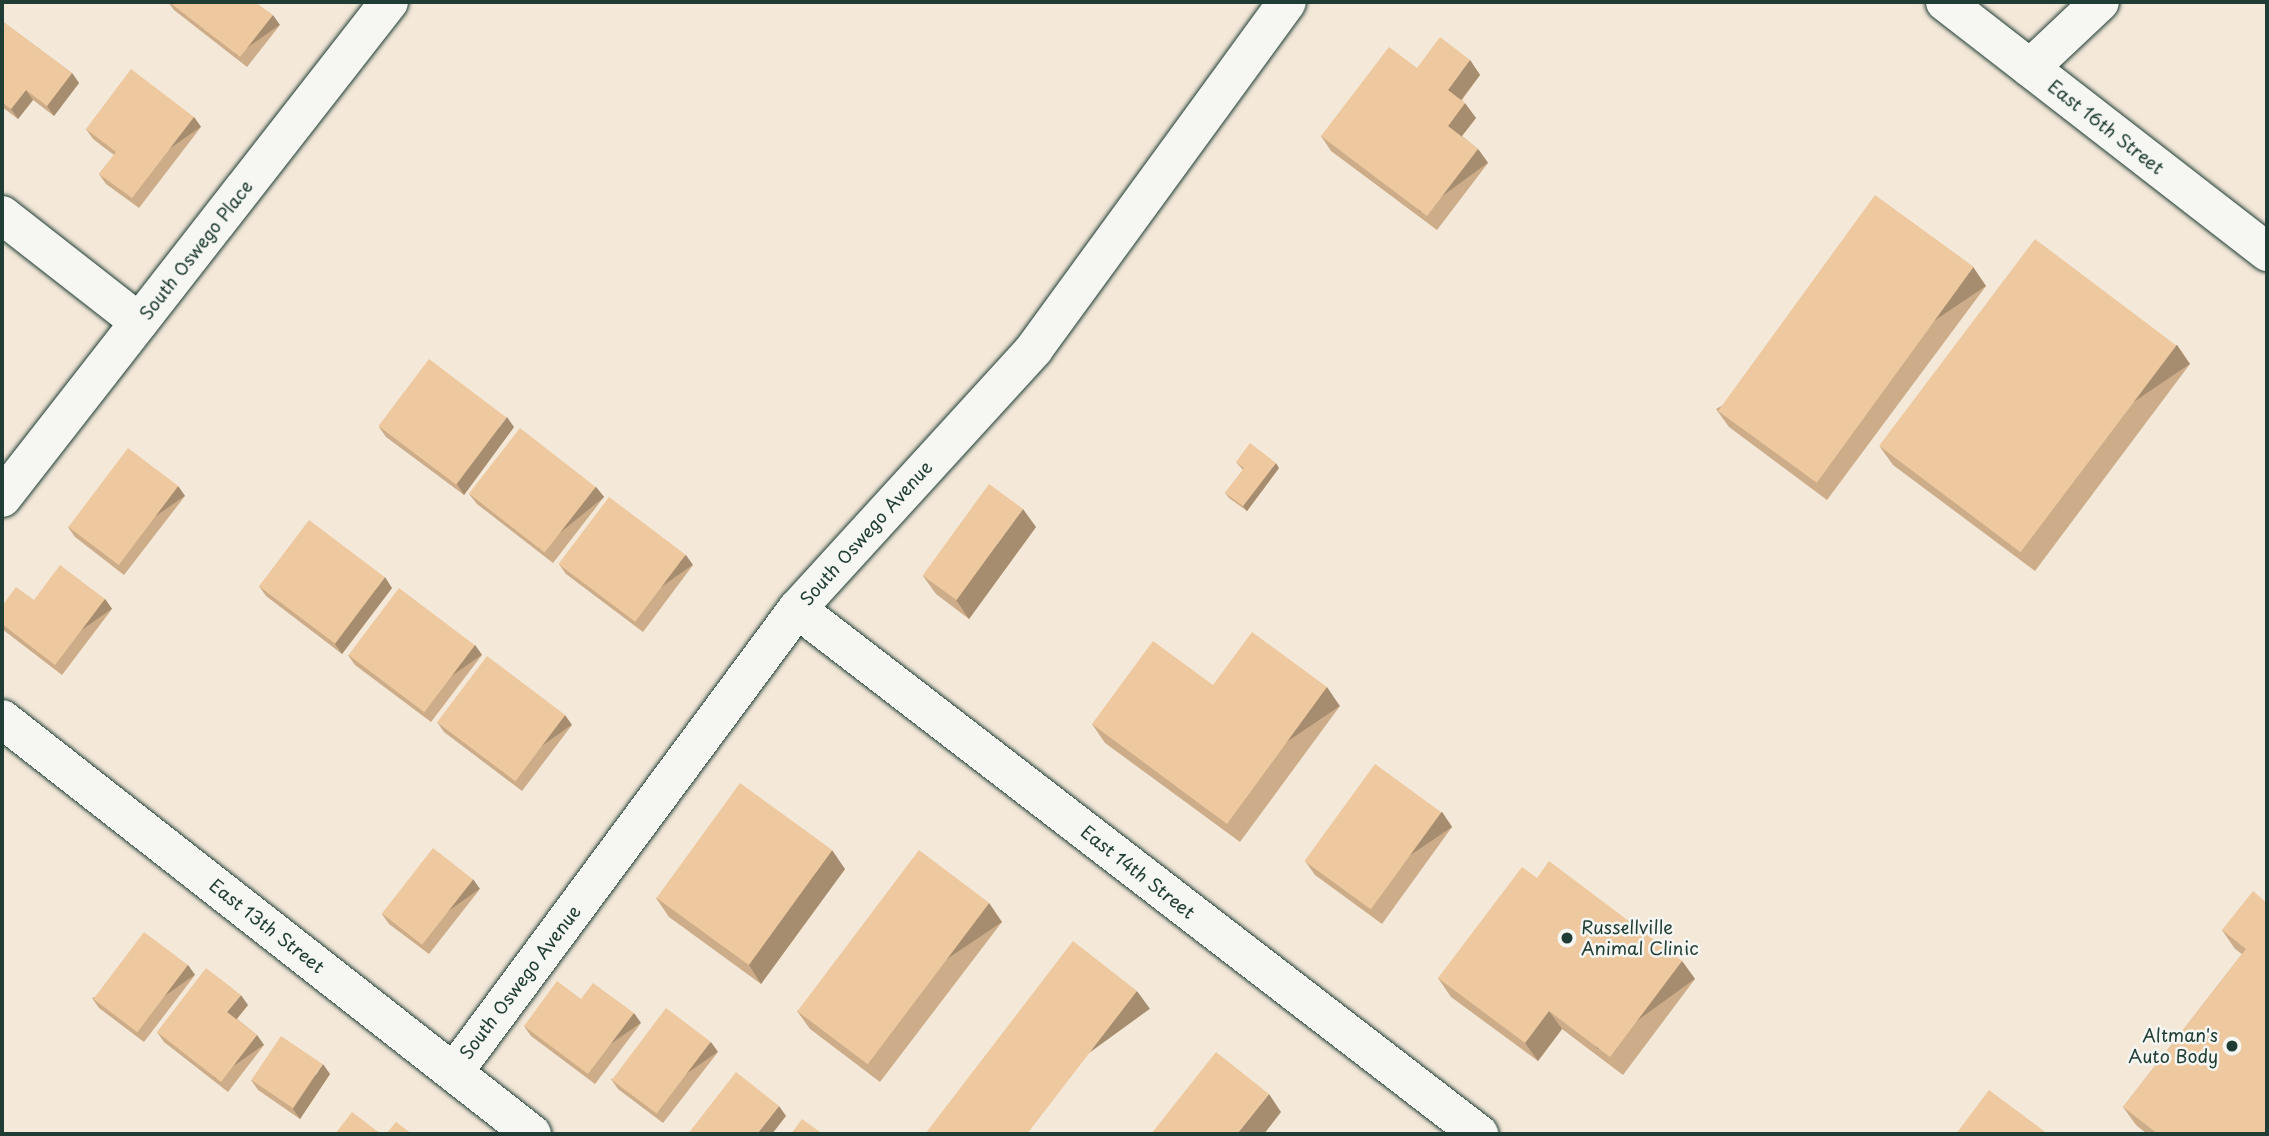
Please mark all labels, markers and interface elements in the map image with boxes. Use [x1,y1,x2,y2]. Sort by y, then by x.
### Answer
street label: East 16th Street [2044,75,2168,179]
street label: South Oswego Place [134,175,258,325]
street label: South Oswego Avenue [795,456,937,610]
street label: East 14th Street [1076,820,1200,924]
street label: East 13th Street [205,874,329,978]
street label: South Oswego Avenue [455,900,585,1064]
place label: Russellville Animal Clinic [1581,917,1698,960]
marker: Russellville Animal Clinic [1559,930,1575,946]
place label: Altman's Auto Body [2128,1025,2218,1068]
marker: Altman's Auto Body [2224,1038,2240,1054]

